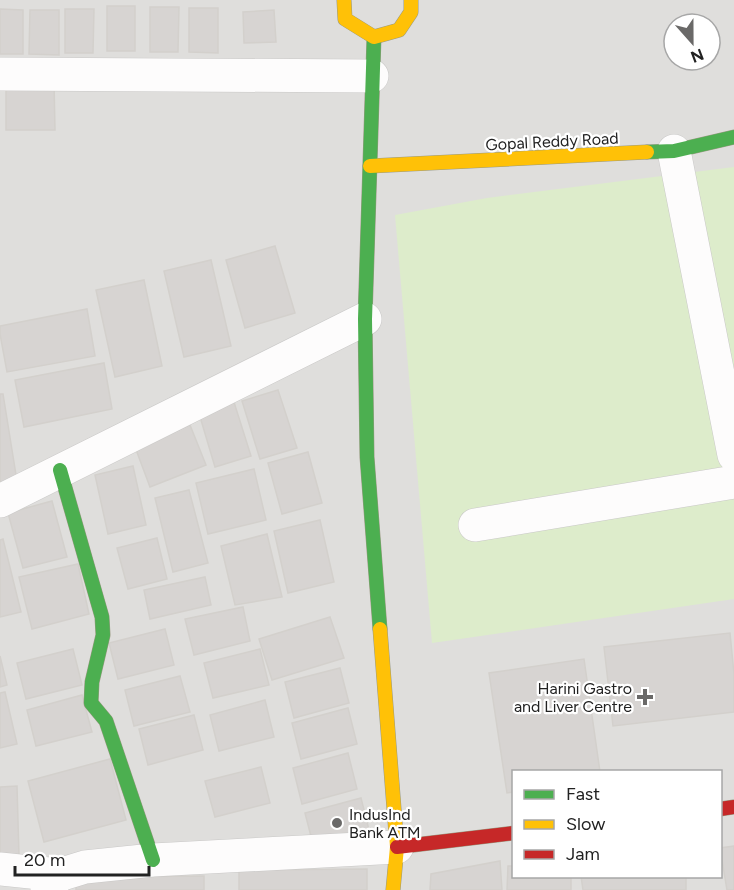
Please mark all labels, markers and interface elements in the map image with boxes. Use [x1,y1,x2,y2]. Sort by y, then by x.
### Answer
north arrow [662,12,722,72]
text: N [688,44,706,67]
street label: Gopal Reddy Road [485,129,619,154]
place label: Harini Gastro and Liver Centre [514,679,632,716]
marker: Harini Gastro and Liver Centre [636,688,654,706]
legend [512,770,722,878]
text: Fast [566,783,600,805]
place label: IndusInd Bank ATM [349,805,421,842]
text: Slow [566,813,605,835]
marker: IndusInd Bank ATM [330,816,344,830]
scale bar [15,839,148,877]
text: Jam [566,843,600,865]
text: 20 m [24,849,65,871]

